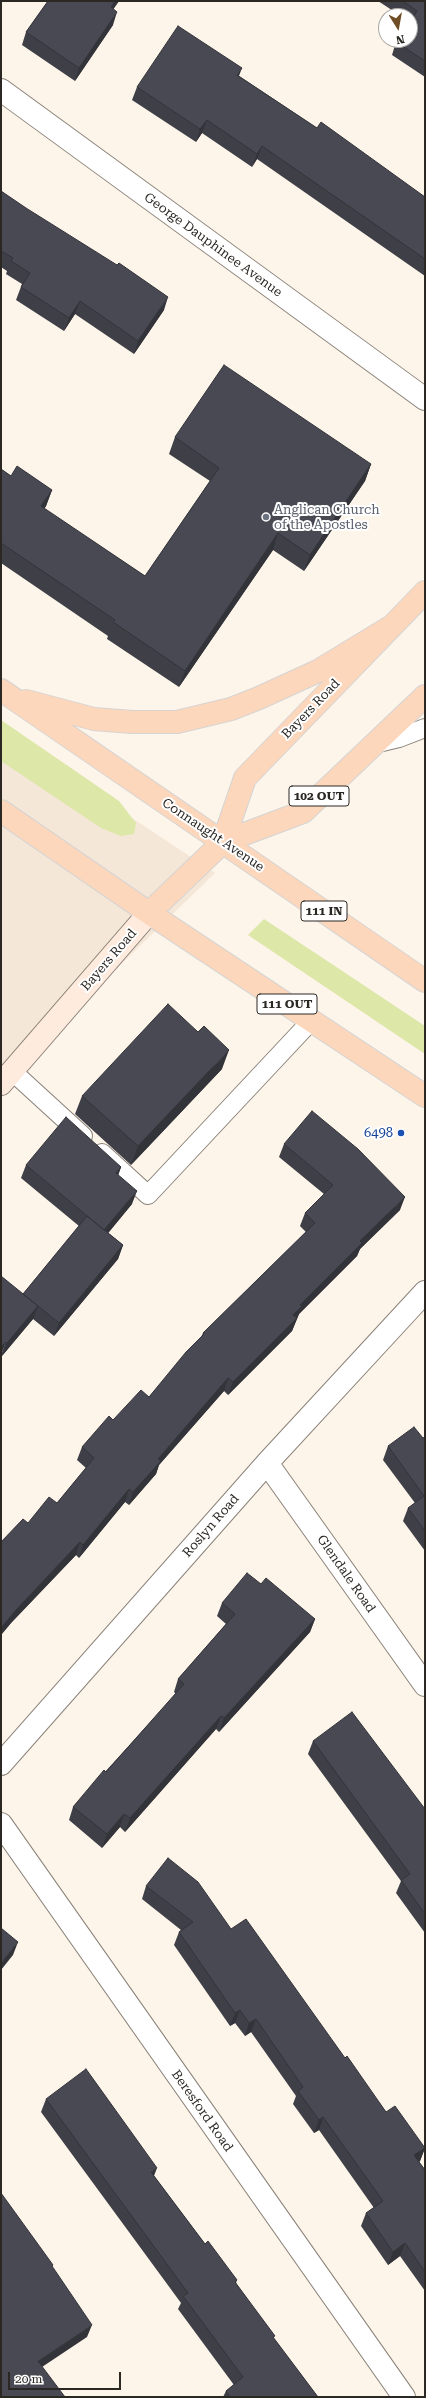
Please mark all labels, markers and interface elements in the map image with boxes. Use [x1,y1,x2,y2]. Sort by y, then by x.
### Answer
north arrow [378,8,418,48]
text: N [395,32,406,46]
street label: George Dauphinee Avenue [141,190,285,300]
place label: Anglican Church of the Apostles [274,502,380,533]
marker: Anglican Church of the Apostles [261,512,271,522]
street label: Bayers Road [279,676,343,742]
road number: 102 OUT [289,786,349,806]
street label: Connaught Avenue [159,795,267,875]
road number: 111 IN [301,901,347,921]
street label: Bayers Road [78,926,140,994]
road number: 111 OUT [257,994,317,1014]
place label: 6498 [364,1125,393,1141]
marker: 6498 [396,1128,406,1138]
street label: Roslyn Road [179,1491,243,1561]
street label: Glendale Road [313,1532,379,1616]
street label: Beresford Road [168,2067,236,2155]
scale bar [10,2364,123,2390]
text: 20 m [15,2372,42,2386]

